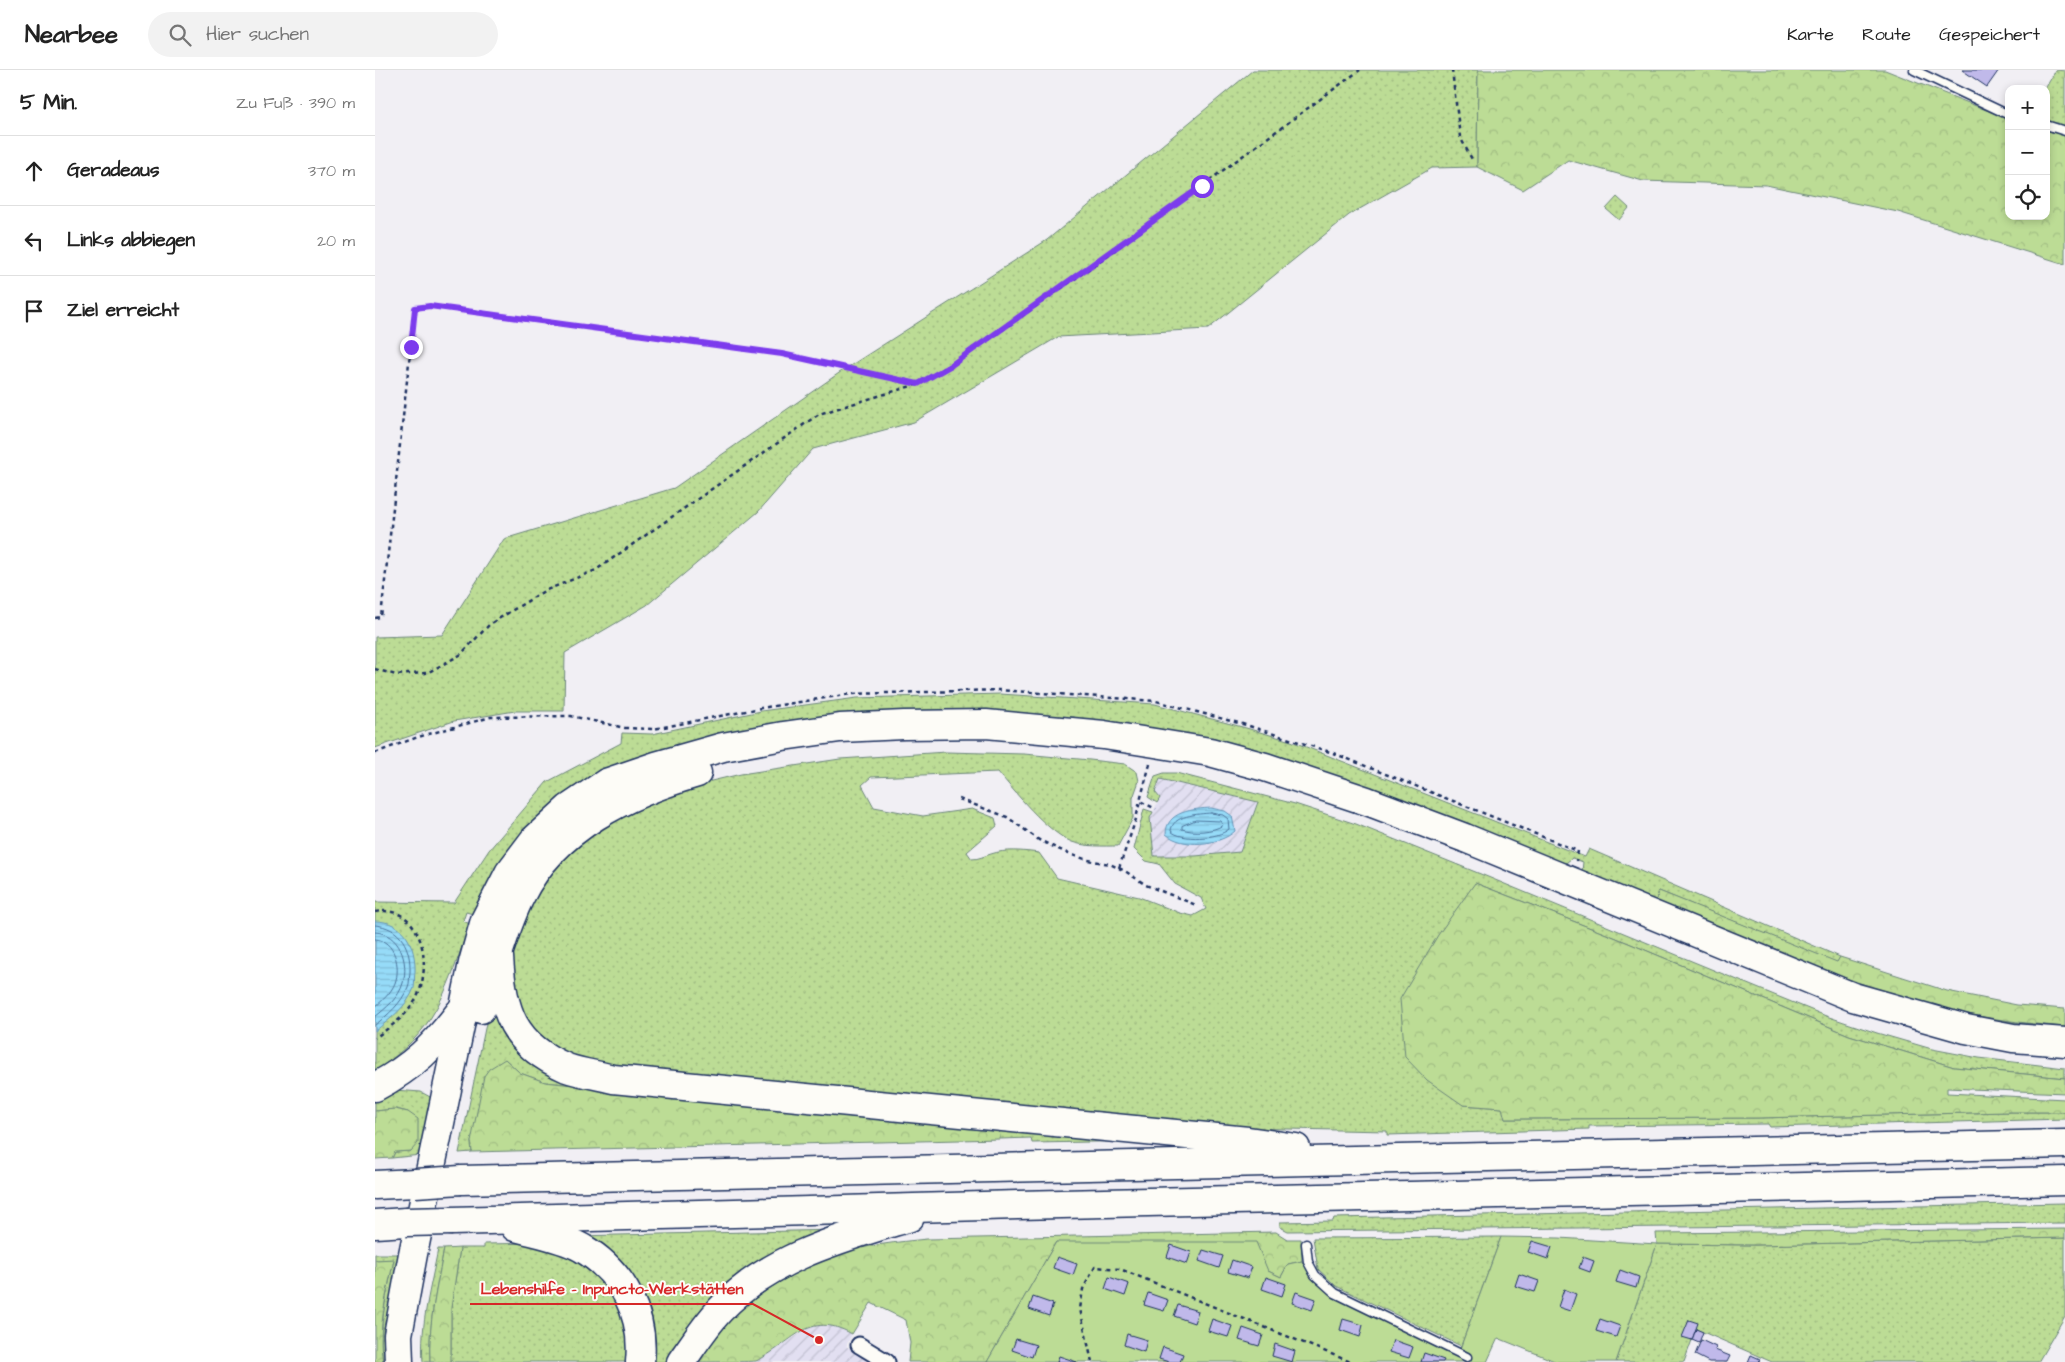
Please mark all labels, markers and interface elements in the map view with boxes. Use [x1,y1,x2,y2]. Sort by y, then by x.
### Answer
search box [148,12,498,57]
text: Nearbee [25,18,118,52]
icon: search [166,21,194,49]
text: Hier suchen [206,21,309,48]
text: Karte [1787,22,1834,47]
text: Route [1862,22,1911,47]
text: Gespeichert [1939,22,2040,47]
map controls [2005,85,2050,220]
button: + [2005,85,2050,130]
text: 5 Min. [20,88,77,117]
text: Zu Fuß · 390 m [236,92,355,114]
button: − [2005,130,2050,175]
icon: ahead [20,157,48,185]
text: Geradeaus [67,157,159,184]
text: 370 m [308,160,355,182]
route start [1191,175,1214,198]
button: locate [2005,175,2050,220]
icon: left [20,227,48,255]
text: Links abbiegen [67,227,195,254]
text: 20 m [317,230,355,252]
icon: arrive [20,297,48,325]
text: Ziel erreicht [67,297,179,324]
route end [400,336,423,359]
callout: Lebenshilfe - Inpuncto-Werkstätten [470,1273,753,1304]
text: Lebenshilfe - Inpuncto-Werkstätten [481,1278,743,1300]

